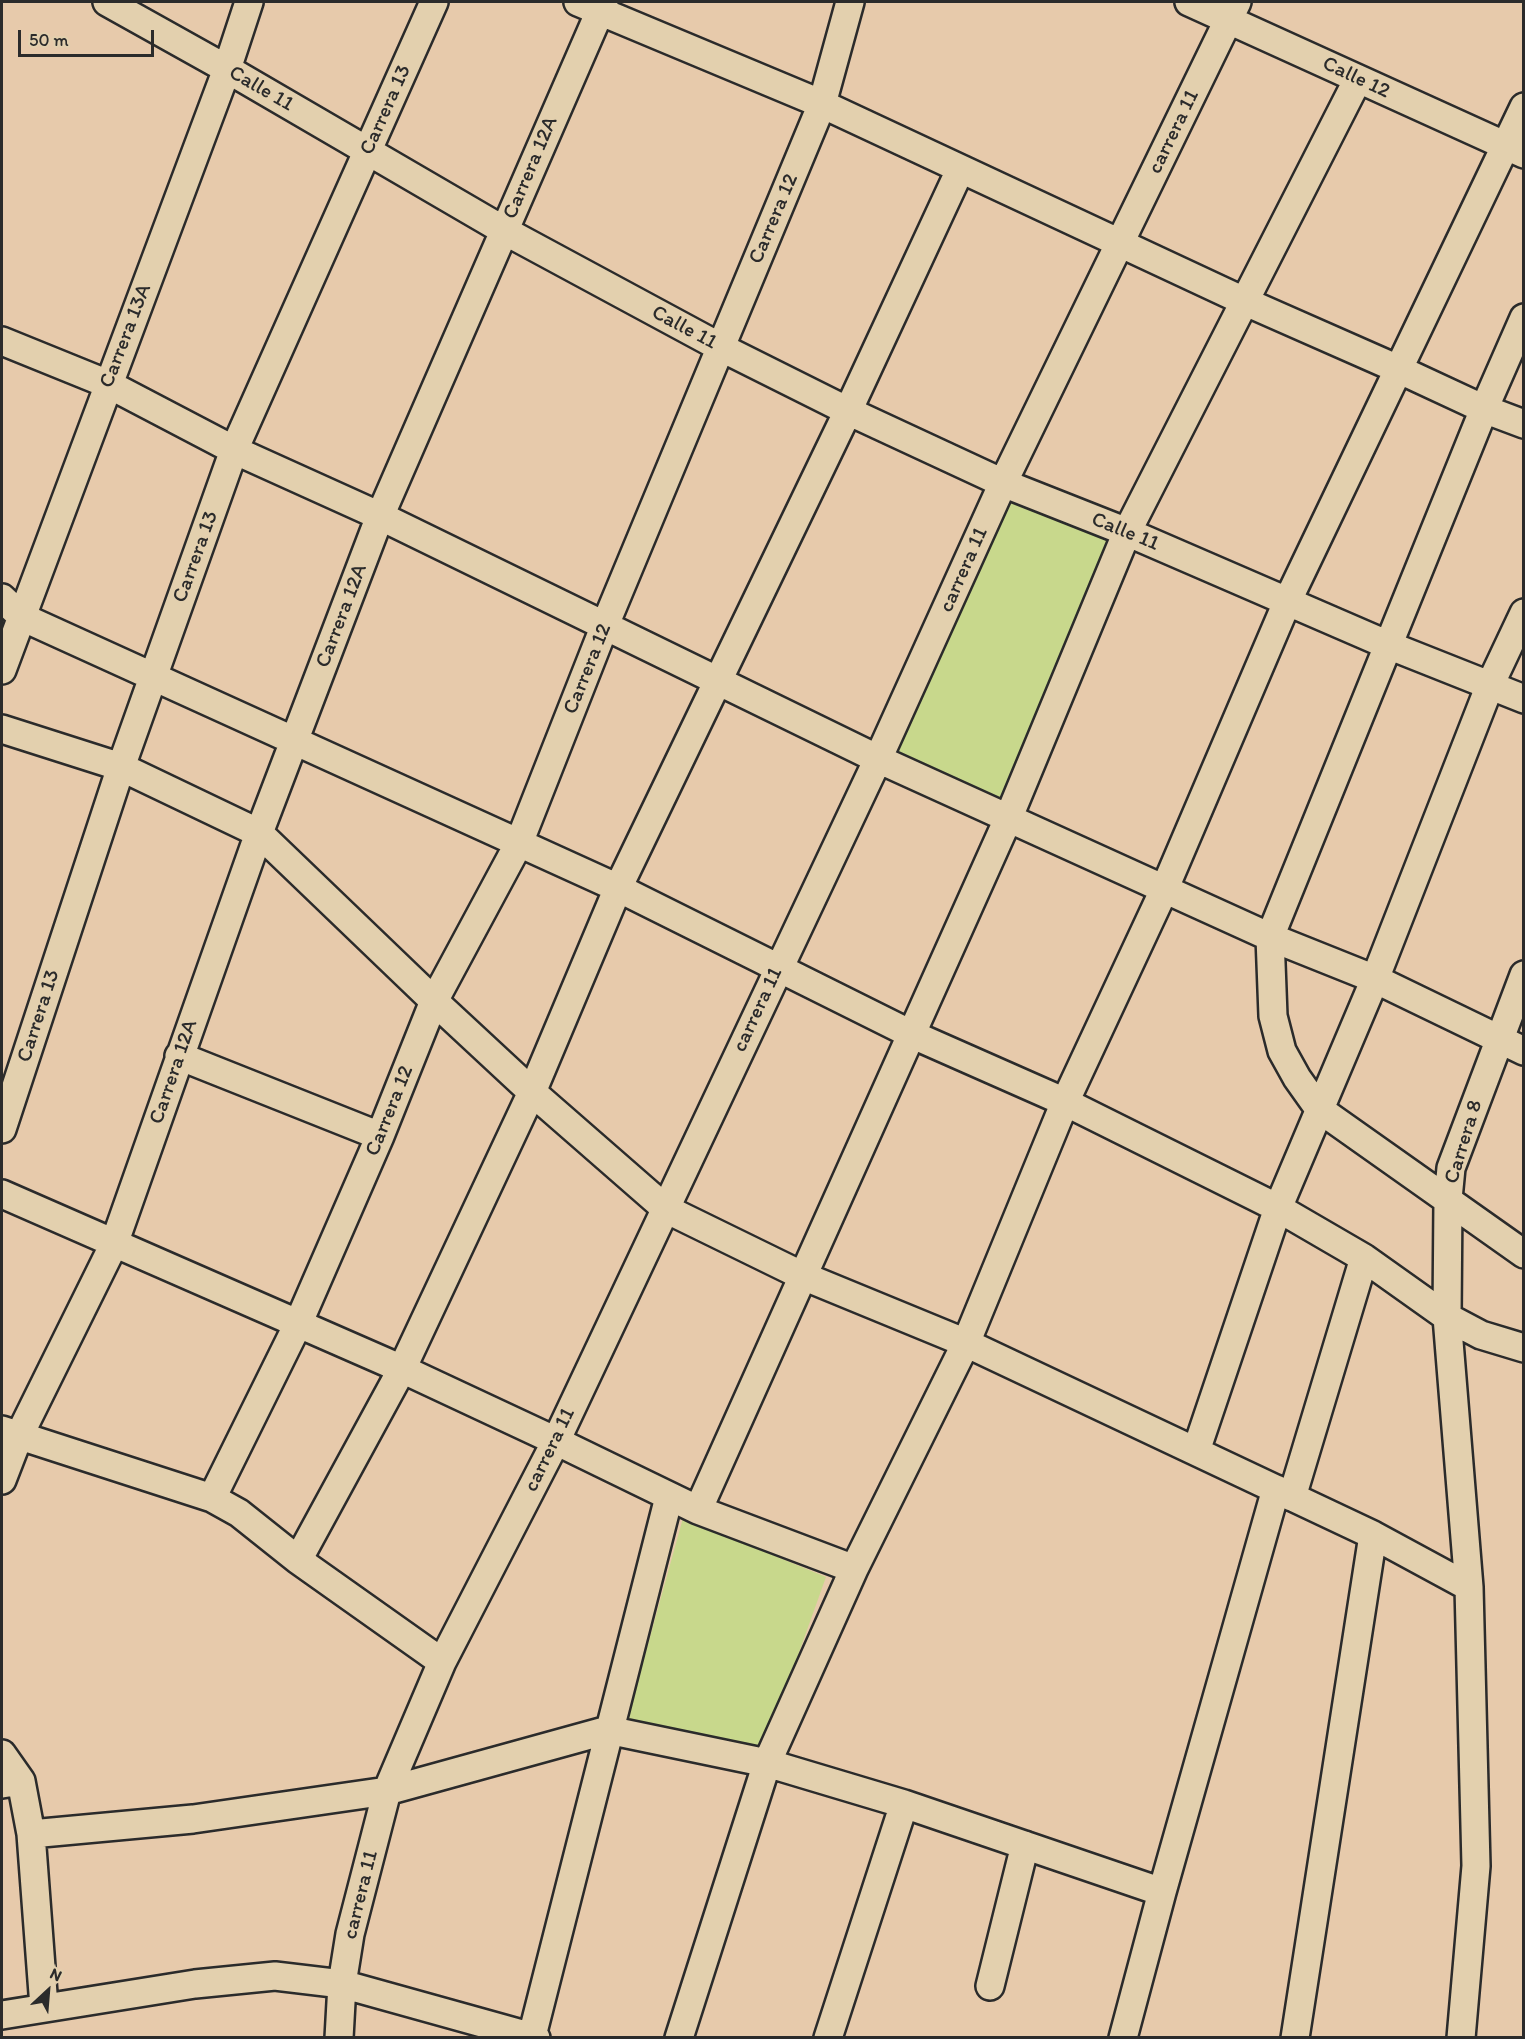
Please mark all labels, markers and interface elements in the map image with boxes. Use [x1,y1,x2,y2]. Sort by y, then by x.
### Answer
scale bar [21,18,158,56]
text: 50 m [29,29,69,51]
street label: Calle 12 [1318,51,1394,105]
street label: Calle 11 [224,60,298,118]
street label: Carrera 13 [355,61,417,159]
street label: carrera 11 [1143,86,1205,178]
street label: Carrera 12A [498,113,564,223]
street label: Carrera 12 [744,170,804,268]
street label: Carrera 13A [95,280,157,392]
street label: Calle 11 [647,300,721,356]
street label: Calle 11 [1088,507,1162,557]
street label: Carrera 13 [168,508,224,606]
street label: carrera 11 [934,524,994,616]
street label: Carrera 12A [311,561,373,671]
street label: Carrera 12 [558,620,618,718]
street label: carrera 11 [727,964,789,1056]
street label: Carrera 13 [12,967,66,1065]
street label: Carrera 12A [144,1016,204,1128]
street label: Carrera 12 [360,1062,420,1160]
street label: Carrera 8 [1439,1097,1489,1187]
street label: carrera 11 [519,1404,581,1496]
street label: carrera 11 [338,1848,384,1942]
north arrow [18,1961,78,2021]
text: N [47,1963,65,1985]

